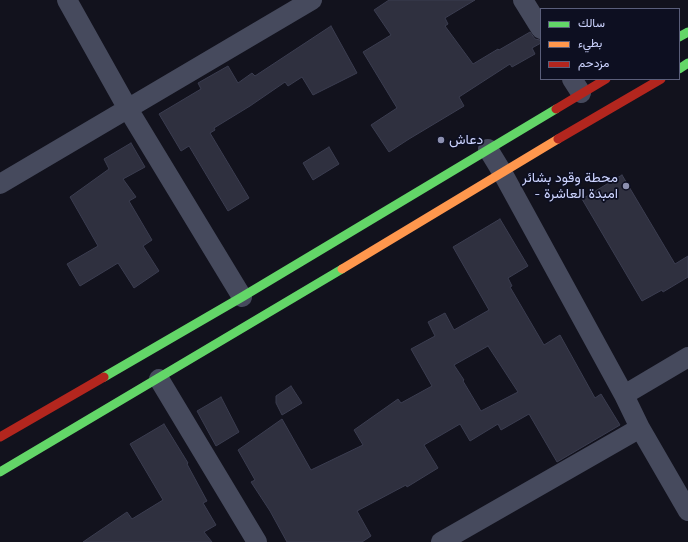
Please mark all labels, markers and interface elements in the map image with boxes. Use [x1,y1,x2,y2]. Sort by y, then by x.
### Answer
legend [540,8,680,80]
text: سالك [578,15,605,30]
text: بطيء [578,35,602,50]
text: مزدحم [578,55,609,70]
place label: دعاش [449,132,483,148]
marker: دعاش [436,135,446,145]
place label: محطة وقود بشائر - امبدة العاشرة [522,170,618,202]
marker: محطة وقود بشائر - امبدة العاشرة [621,181,631,191]

